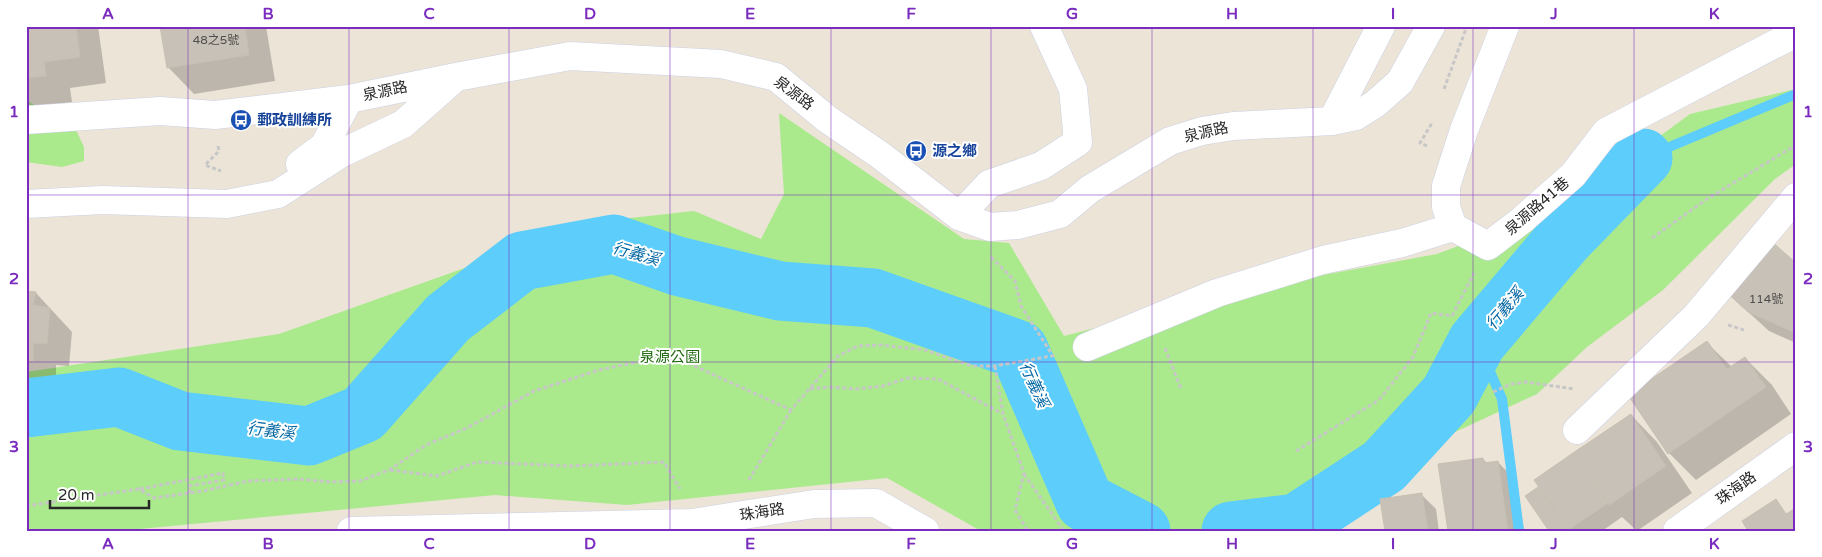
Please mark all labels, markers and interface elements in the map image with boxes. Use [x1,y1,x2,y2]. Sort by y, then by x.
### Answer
text: A [102,4,114,24]
text: B [262,4,274,24]
text: C [423,4,435,24]
text: D [584,4,596,24]
text: E [745,4,755,24]
text: F [906,4,916,24]
text: G [1066,4,1078,24]
text: H [1226,4,1238,24]
text: I [1391,4,1395,24]
text: J [1549,4,1558,24]
text: K [1709,4,1720,24]
house number: 48之5號 [193,33,239,47]
street label: 泉源路 [771,72,817,114]
street label: 泉源路 [361,78,409,104]
text: 1 [9,102,19,122]
text: 1 [1803,102,1813,122]
bus stop icon: 郵政訓練所 [229,108,253,132]
place label: 郵政訓練所 [257,111,332,129]
street label: 泉源路 [1182,118,1230,146]
bus stop icon: 源之鄉 [904,139,928,163]
place label: 源之鄉 [932,142,977,160]
street label: 泉源路41巷 [1501,173,1573,239]
water label: 行義溪 [610,238,664,271]
text: 2 [9,269,19,289]
text: 2 [1803,269,1813,289]
water label: 行義溪 [1482,283,1529,334]
house number: 114號 [1749,292,1783,306]
park label: 泉源公園 [640,348,700,366]
water label: 行義溪 [1015,359,1054,413]
water label: 行義溪 [246,418,298,444]
text: 3 [9,437,19,457]
text: 3 [1803,437,1813,457]
street label: 珠海路 [1713,467,1759,509]
scale bar [50,477,149,509]
text: 20 m [58,486,95,504]
street label: 珠海路 [738,500,786,524]
text: A [102,534,114,554]
text: B [262,534,274,554]
text: C [423,534,435,554]
text: D [584,534,596,554]
text: E [745,534,755,554]
text: F [906,534,916,554]
text: G [1066,534,1078,554]
text: H [1226,534,1238,554]
text: I [1391,534,1395,554]
text: J [1549,534,1558,554]
text: K [1709,534,1720,554]

